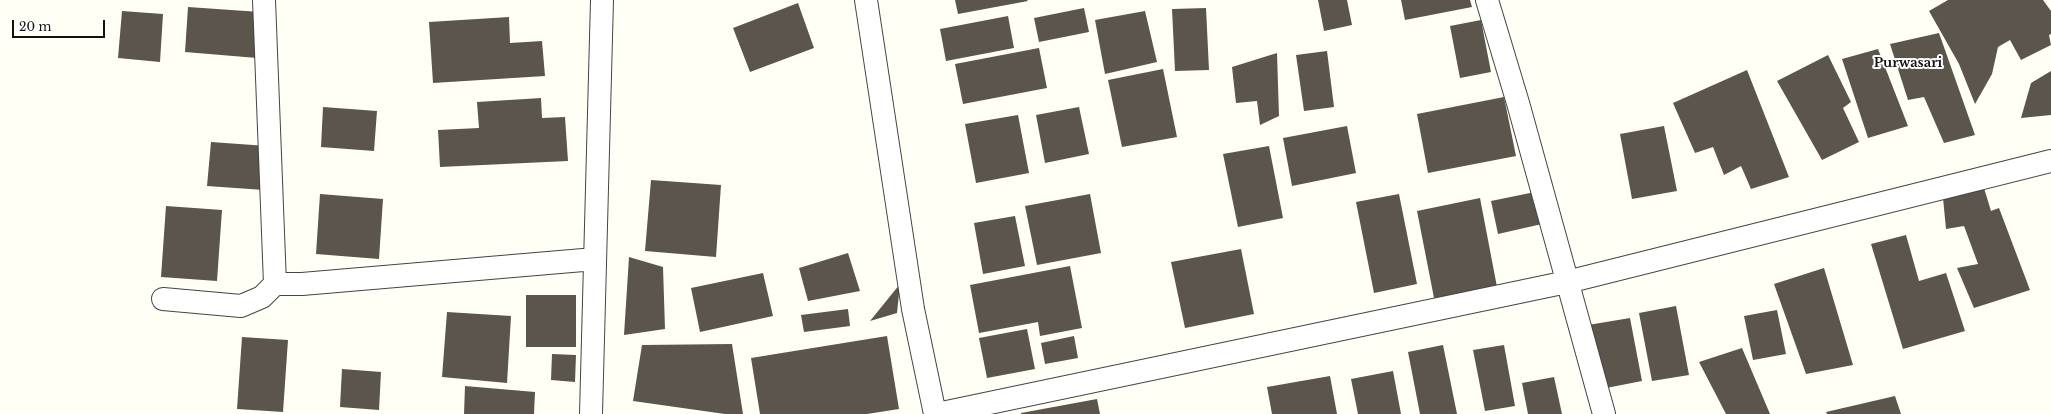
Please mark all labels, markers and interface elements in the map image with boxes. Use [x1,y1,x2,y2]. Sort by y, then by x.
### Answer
scale bar [14,12,107,38]
text: 20 m [19,19,51,34]
district label: Purwasari [1874,55,1942,71]

